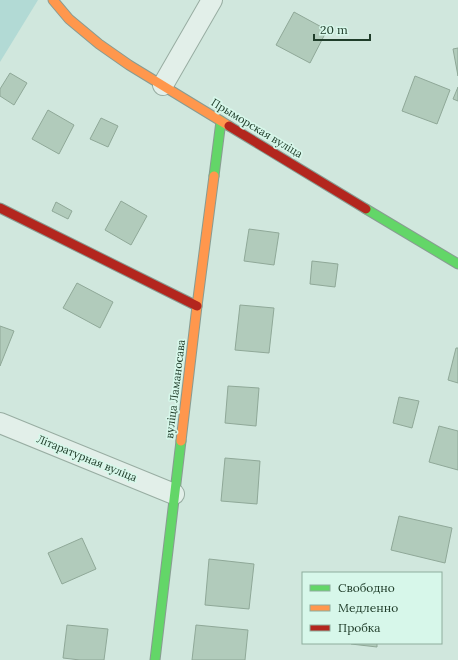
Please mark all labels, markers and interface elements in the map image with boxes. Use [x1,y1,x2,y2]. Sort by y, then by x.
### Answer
scale bar [314,16,370,42]
text: 20 m [320,22,348,37]
street label: Прыморская вуліца [209,95,305,161]
street label: вуліца Ламаносава [162,338,188,439]
street label: Літаратурная вуліца [35,431,139,485]
legend [302,572,442,644]
text: Свободно [338,580,395,595]
text: Медленно [338,600,398,615]
text: Пробка [338,620,380,635]

